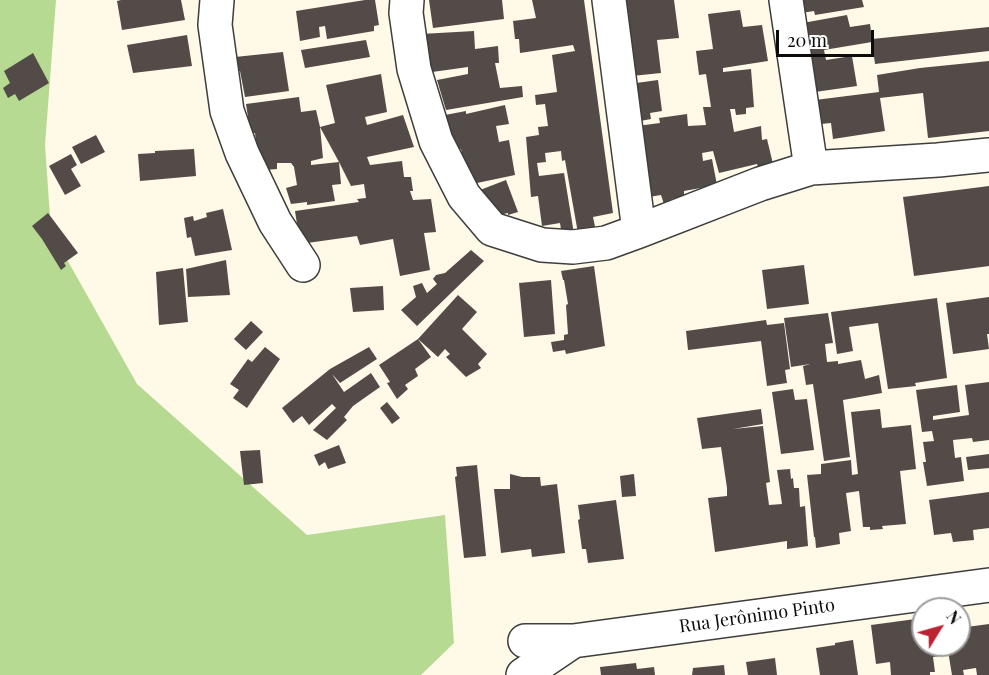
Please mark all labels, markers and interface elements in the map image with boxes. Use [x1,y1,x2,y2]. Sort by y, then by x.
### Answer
scale bar [779,18,876,56]
text: 20 m [787,28,827,52]
street label: Rua Jerônimo Pinto [678,594,836,638]
north arrow [911,597,971,657]
text: N [942,606,966,628]

